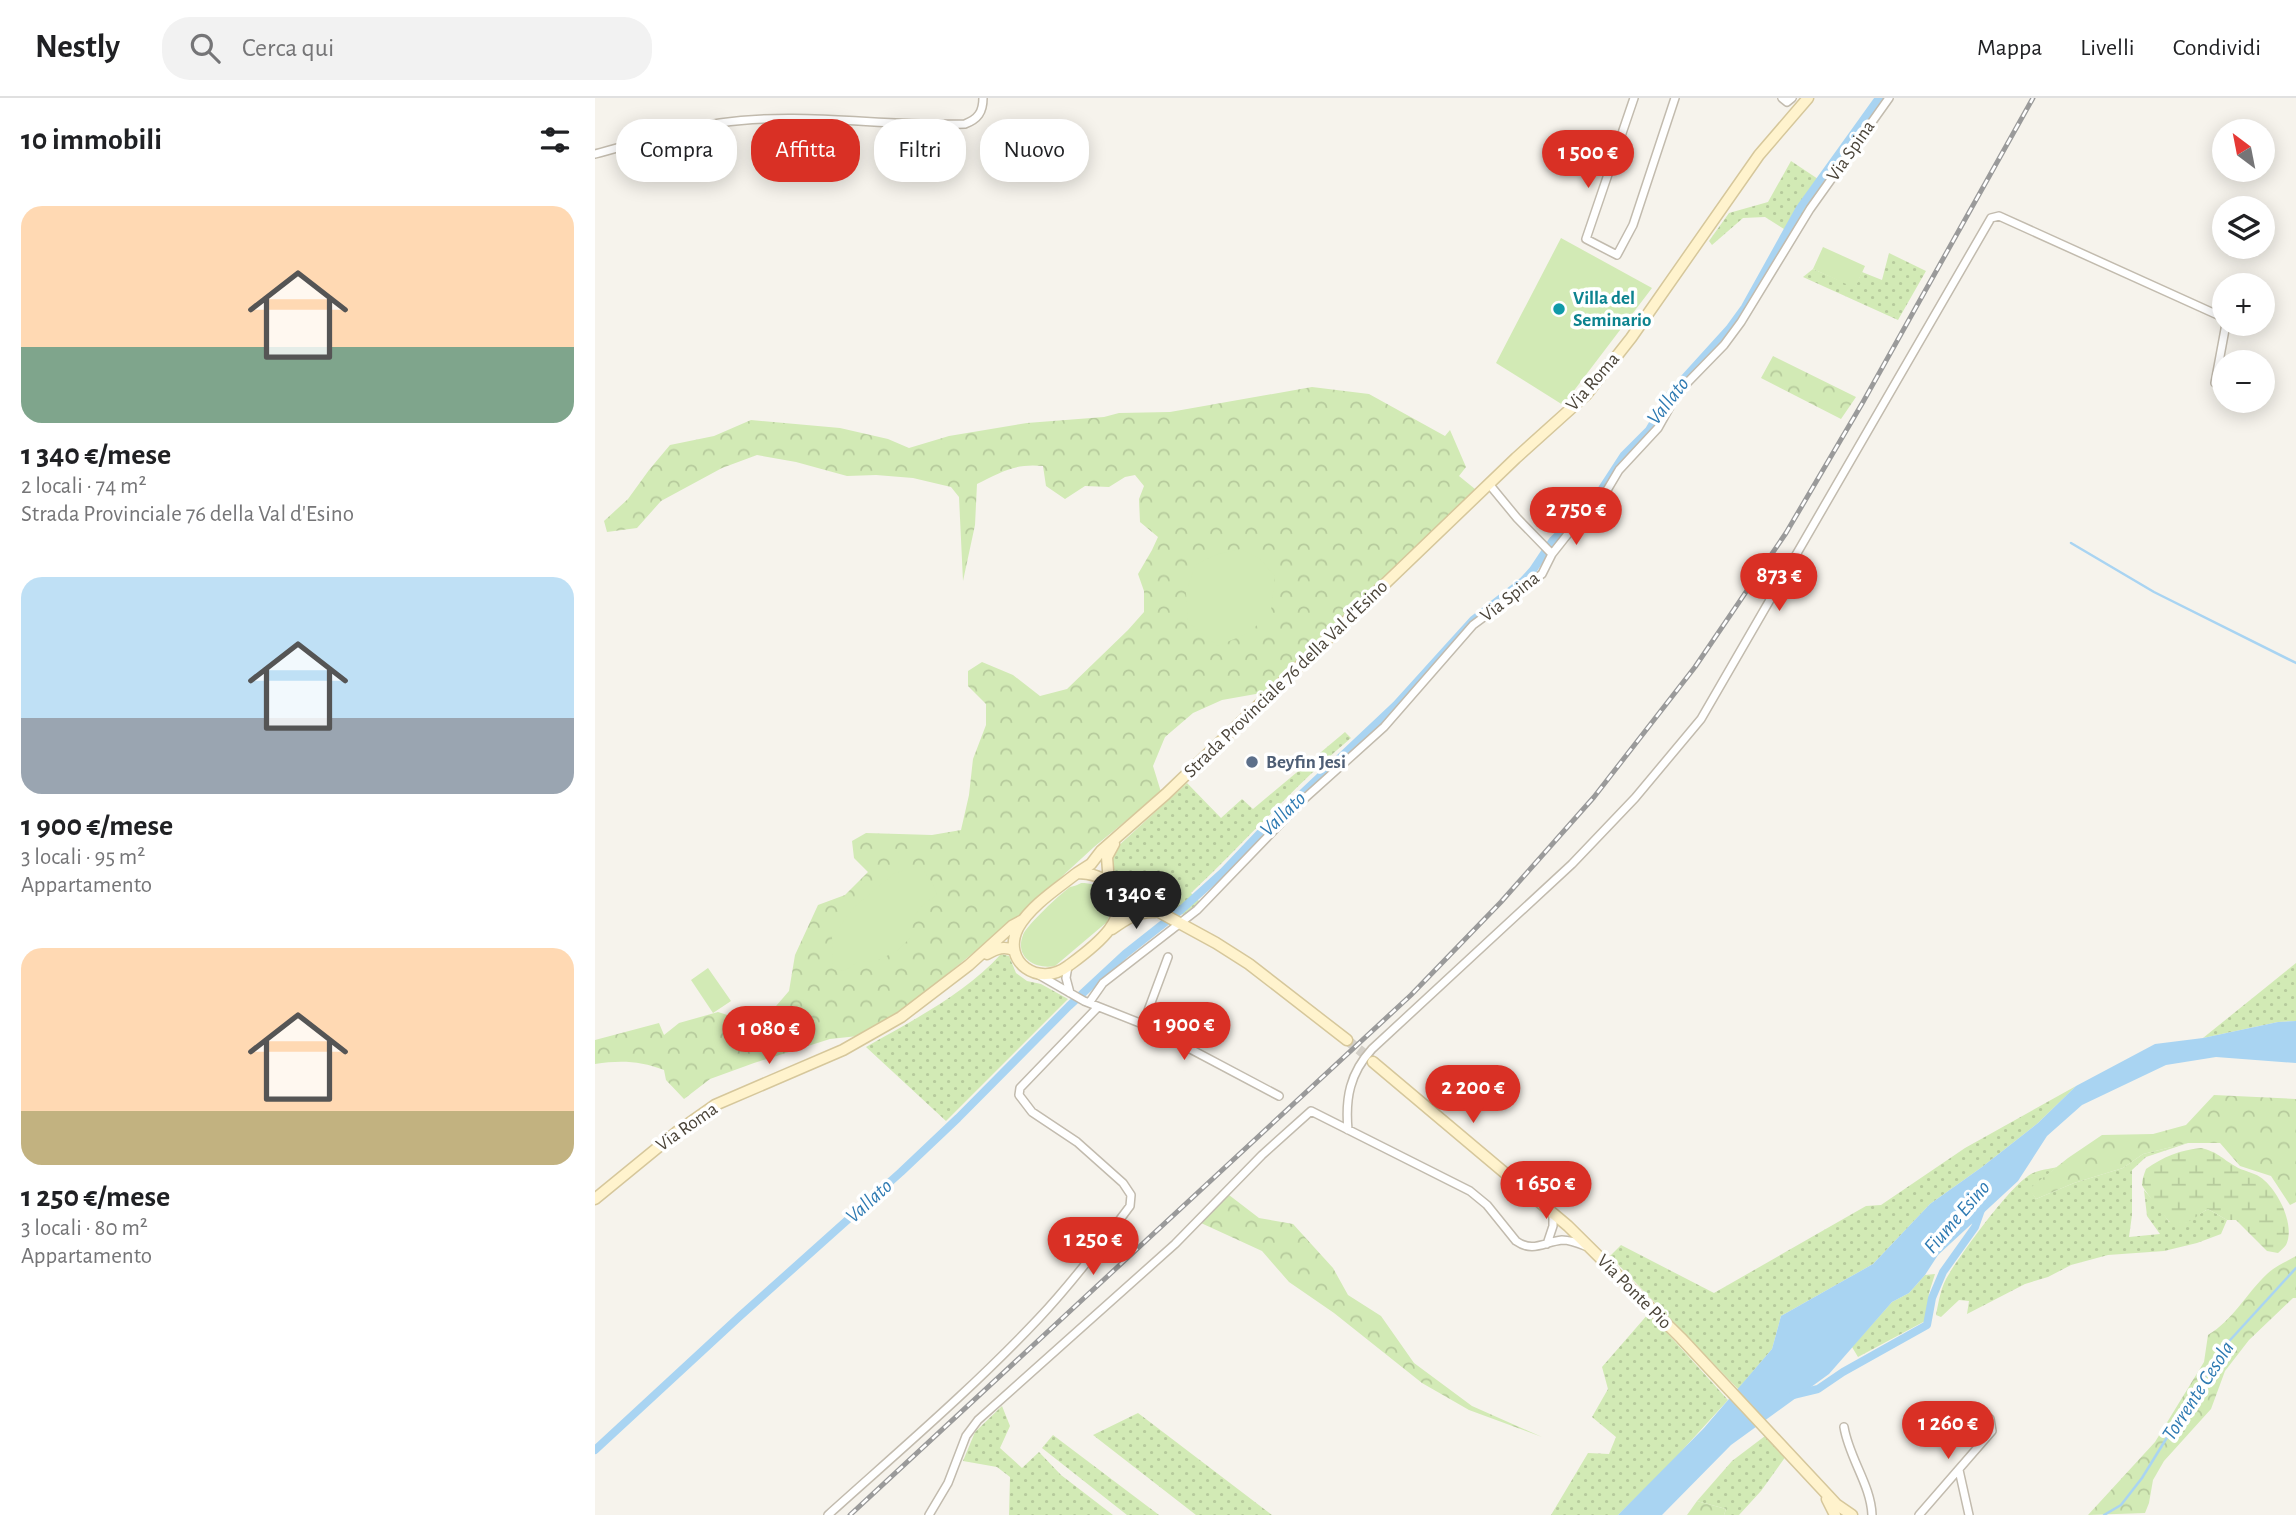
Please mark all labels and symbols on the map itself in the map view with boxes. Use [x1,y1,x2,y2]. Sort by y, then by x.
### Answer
street label: Via Spina [1823,117,1879,185]
north arrow [2212,119,2275,182]
pin: 1 500 € [1523,130,1653,190]
place label: Villa del Seminario [1573,289,1651,330]
marker: Villa del Seminario [1551,301,1567,317]
street label: Via Roma [1563,349,1623,415]
water label: Vallato [1643,373,1693,429]
pin: 2 750 € [1511,488,1641,547]
pin: 873 € [1730,554,1828,613]
street label: Via Spina [1477,568,1543,626]
street label: Strada Provinciale 76 della Val d'Esino [1180,577,1392,781]
place label: Beyfin Jesi [1266,753,1346,772]
marker: Beyfin Jesi [1244,754,1260,770]
water label: Vallato [1256,788,1310,840]
pin: 1 340 € [1071,872,1201,931]
pin: 1 900 € [1119,1002,1249,1062]
pin: 1 080 € [704,1006,834,1066]
pin: 2 200 € [1408,1066,1538,1125]
street label: Via Roma [653,1099,721,1155]
pin: 1 650 € [1481,1162,1611,1221]
water label: Vallato [842,1175,896,1227]
water label: Fiume Esino [1920,1177,1994,1257]
pin: 1 250 € [1028,1218,1158,1277]
street label: Via Ponte Pio [1593,1251,1675,1333]
water label: Torrente Cesola [2158,1338,2238,1444]
pin: 1 260 € [1883,1402,2013,1461]

